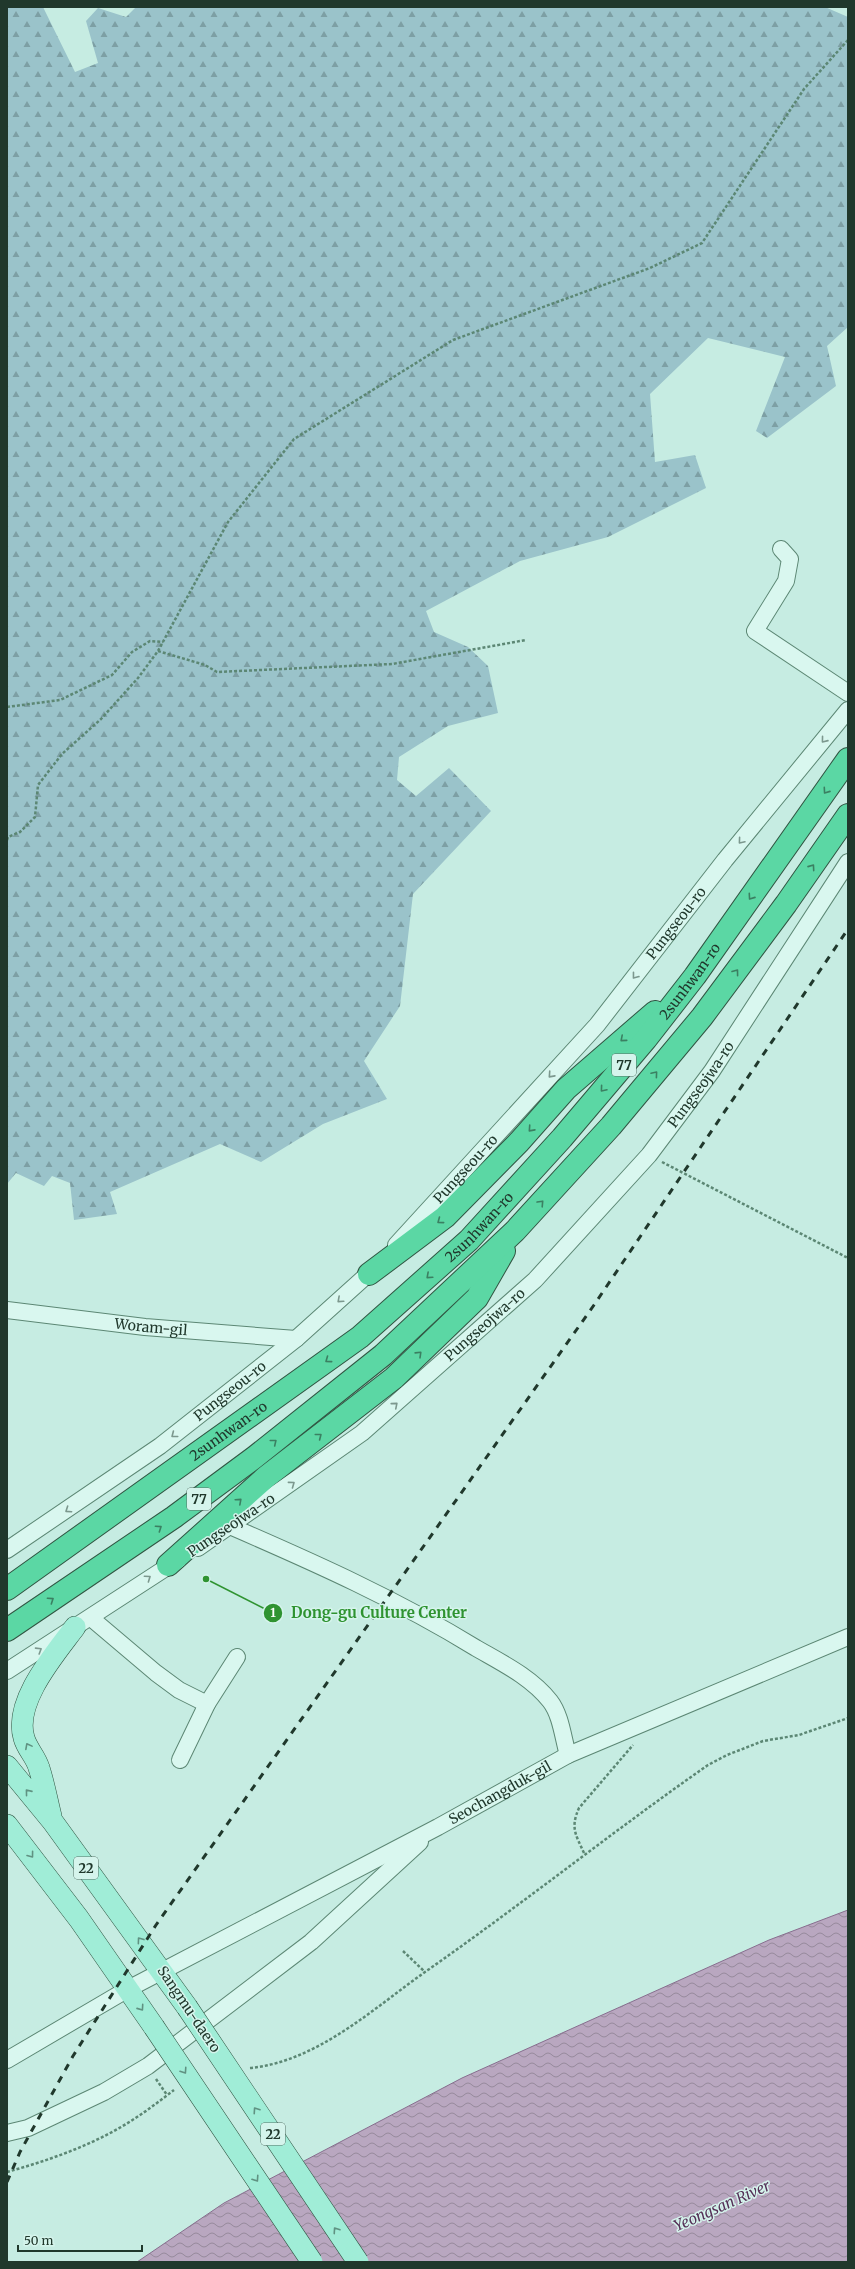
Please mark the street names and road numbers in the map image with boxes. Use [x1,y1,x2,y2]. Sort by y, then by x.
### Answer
street label: Pungseou-ro [642,883,710,963]
street label: 2sunhwan-ro [655,940,724,1023]
street label: Pungseojwa-ro [664,1038,738,1131]
road number: 77 [612,1054,636,1076]
street label: Pungseou-ro [429,1131,501,1207]
street label: 2sunhwan-ro [441,1188,517,1266]
street label: Pungseojwa-ro [441,1284,529,1365]
street label: Woram-gil [113,1314,189,1339]
street label: Pungseou-ro [190,1357,270,1425]
street label: 2sunhwan-ro [186,1397,271,1465]
road number: 77 [187,1488,211,1510]
street label: Pungseojwa-ro [184,1489,278,1561]
street label: Seochangduk-gil [446,1757,555,1828]
road number: 22 [74,1857,98,1879]
street label: Sangmu-daero [153,1962,225,2056]
road number: 22 [261,2123,285,2145]

